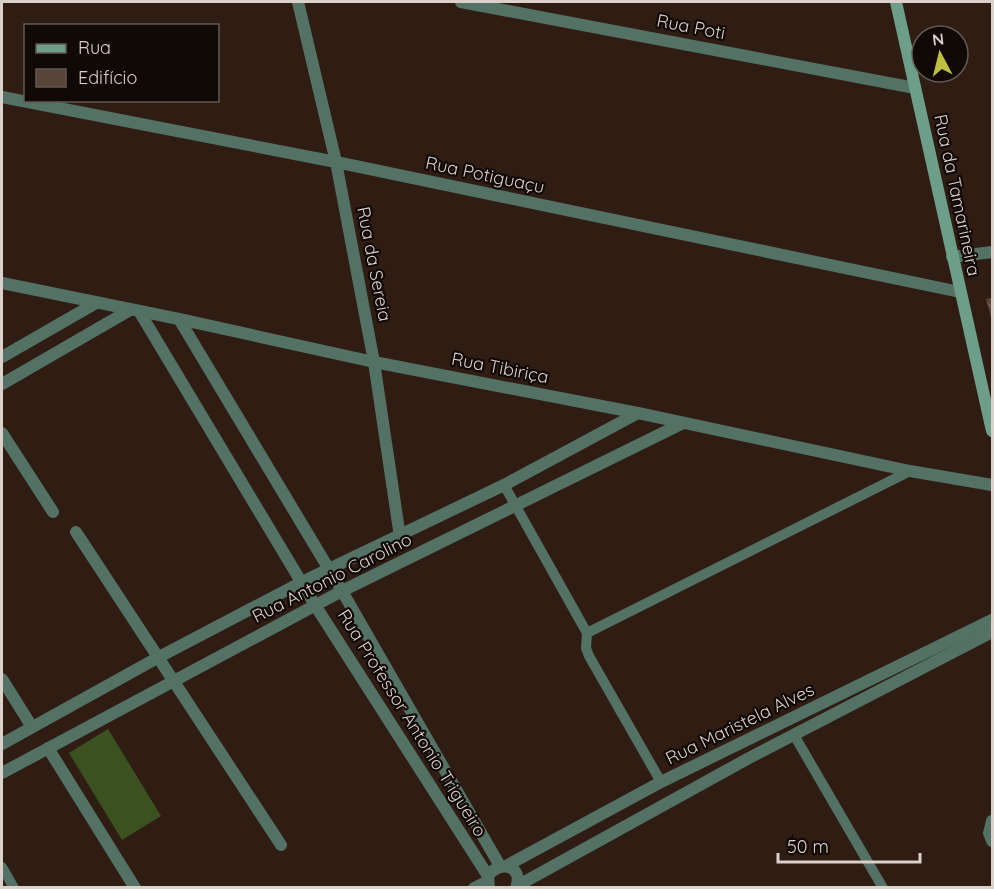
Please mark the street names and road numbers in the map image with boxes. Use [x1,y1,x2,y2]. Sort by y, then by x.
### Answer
street label: Rua Poti [655,9,727,44]
street label: Rua da Tamarineira [929,112,986,278]
street label: Rua Potiguaçu [423,151,547,198]
street label: Rua da Sereia [352,205,397,323]
street label: Rua Tibiriça [450,347,551,388]
street label: Rua Antonio Carolino [248,527,416,628]
street label: Rua Professor Antonio Trigueiro [333,605,492,841]
street label: Rua Maristela Alves [662,678,818,770]

